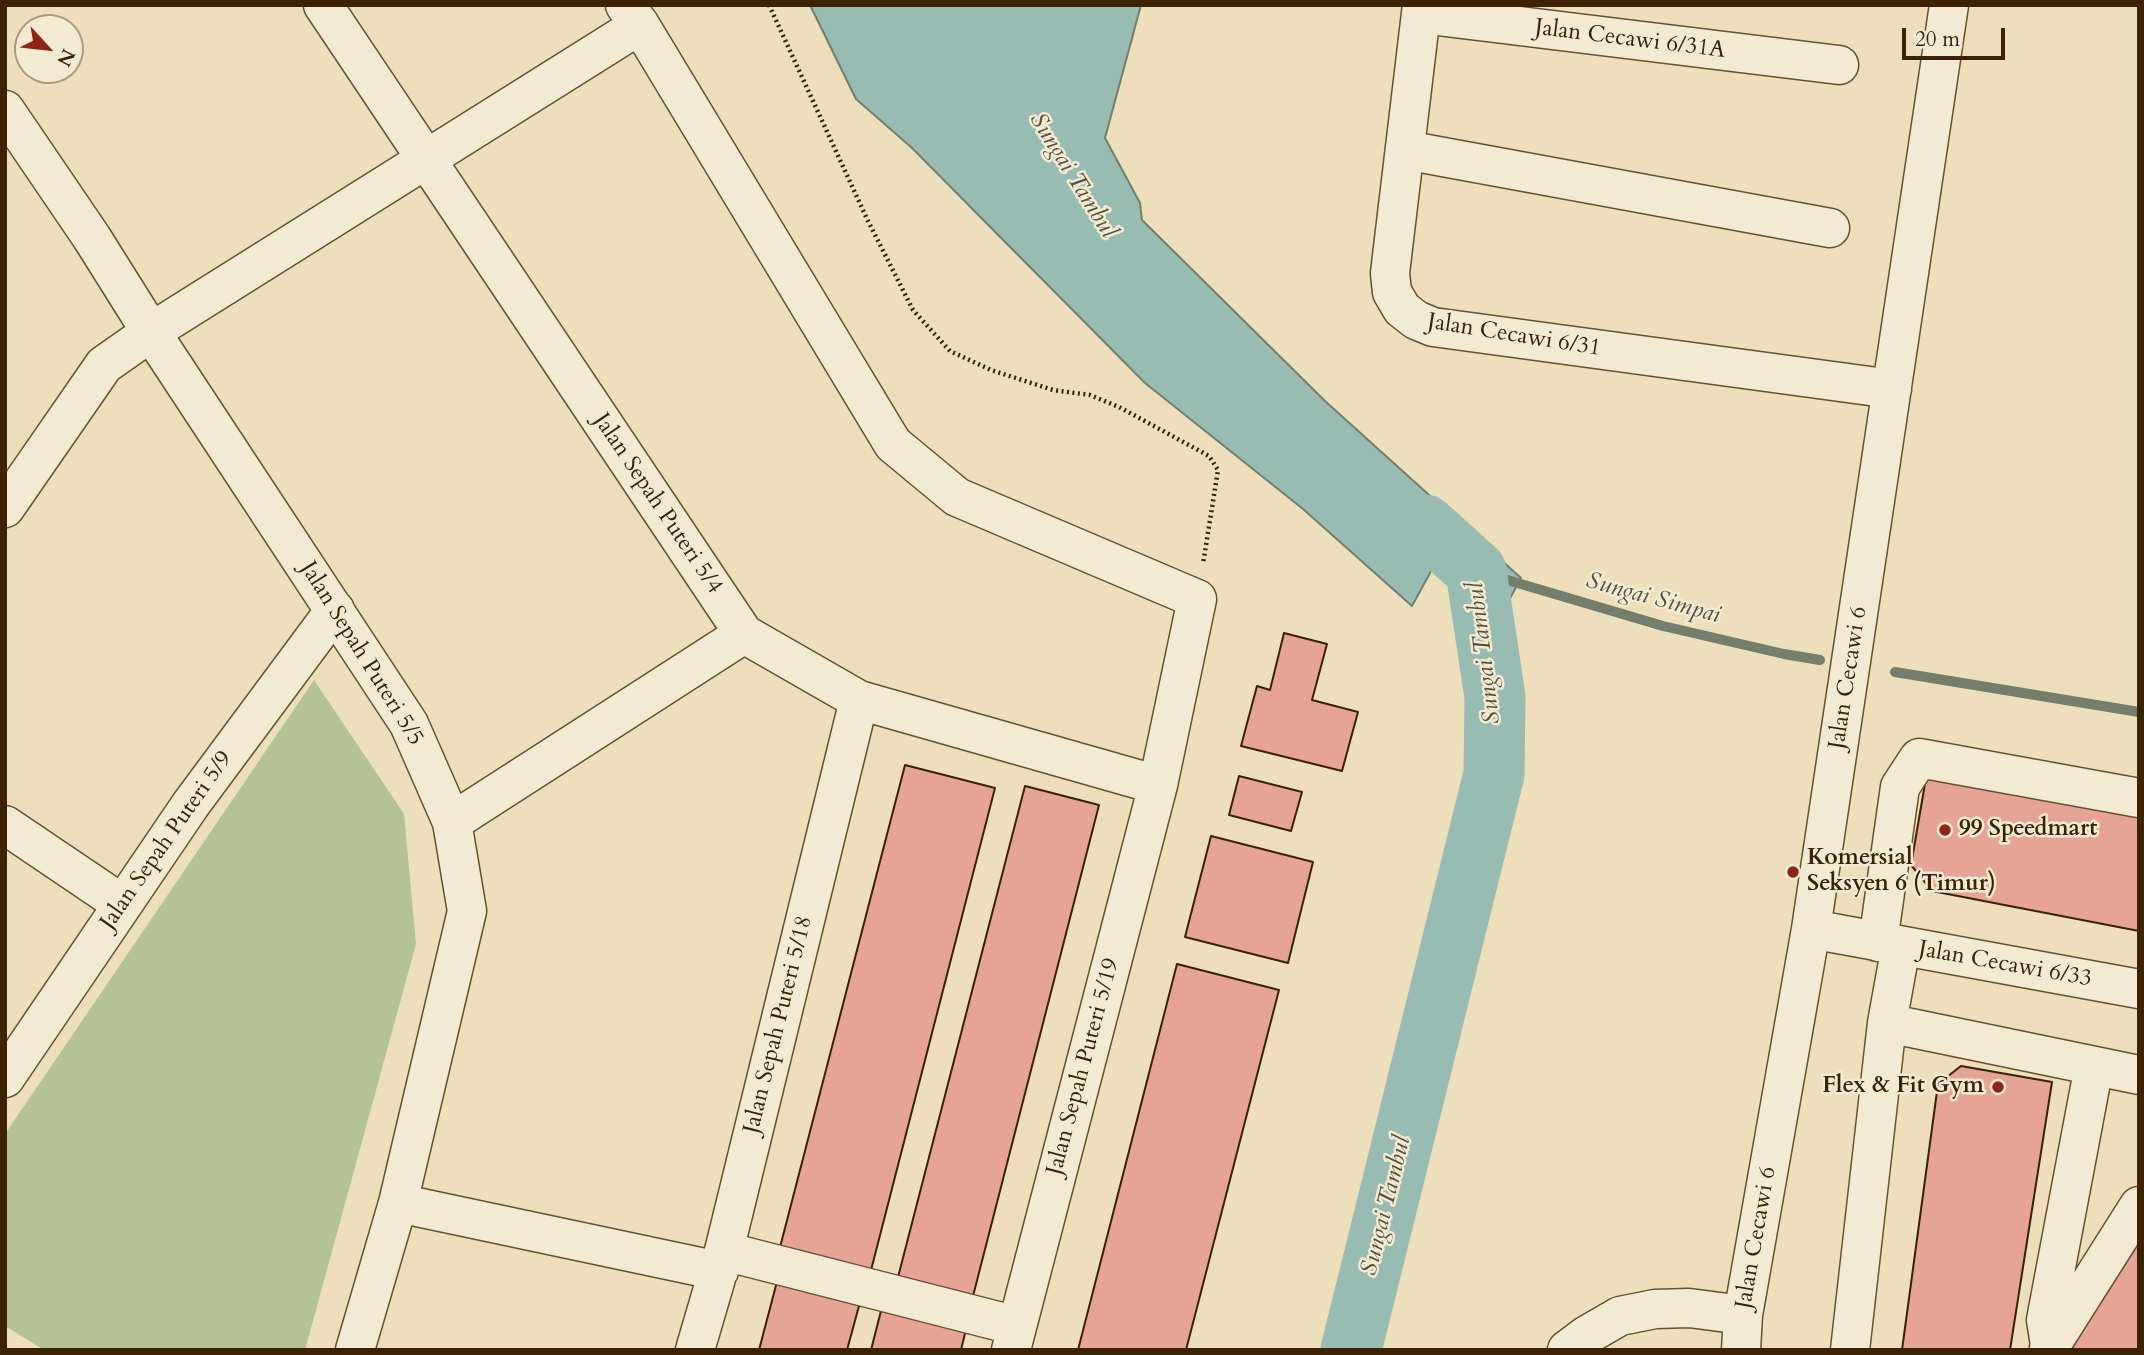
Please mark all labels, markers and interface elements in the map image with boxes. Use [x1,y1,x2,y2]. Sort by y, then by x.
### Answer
north arrow [14,14,84,84]
scale bar [1906,14,2009,58]
street label: Jalan Cecawi 6/31A [1533,15,1727,65]
text: 20 m [1915,25,1960,54]
text: N [51,44,81,71]
water label: Sungai Tambul [1022,108,1122,244]
street label: Jalan Cecawi 6/31 [1425,309,1603,363]
street label: Jalan Sepah Puteri 5/4 [586,409,728,599]
street label: Jalan Sepah Puteri 5/5 [293,557,429,751]
water label: Sungai Simpai [1583,567,1723,631]
water label: Sungai Tambul [1462,580,1508,726]
street label: Jalan Cecawi 6 [1824,605,1874,751]
street label: Jalan Sepah Puteri 5/9 [95,746,239,936]
place label: 99 Speedmart [1959,816,2097,844]
marker: 99 Speedmart [1937,822,1953,838]
place label: Komersial Seksyen 6 (Timur) [1807,845,1996,899]
marker: Komersial Seksyen 6 (Timur) [1785,864,1801,880]
street label: Jalan Sepah Puteri 5/18 [739,913,819,1137]
street label: Jalan Cecawi 6/33 [1916,936,2094,994]
street label: Jalan Sepah Puteri 5/19 [1042,955,1126,1179]
place label: Flex & Fit Gym [1822,1073,1984,1101]
marker: Flex & Fit Gym [1990,1079,2006,1095]
water label: Sungai Tambul [1356,1133,1418,1279]
street label: Jalan Cecawi 6 [1731,1165,1783,1311]

